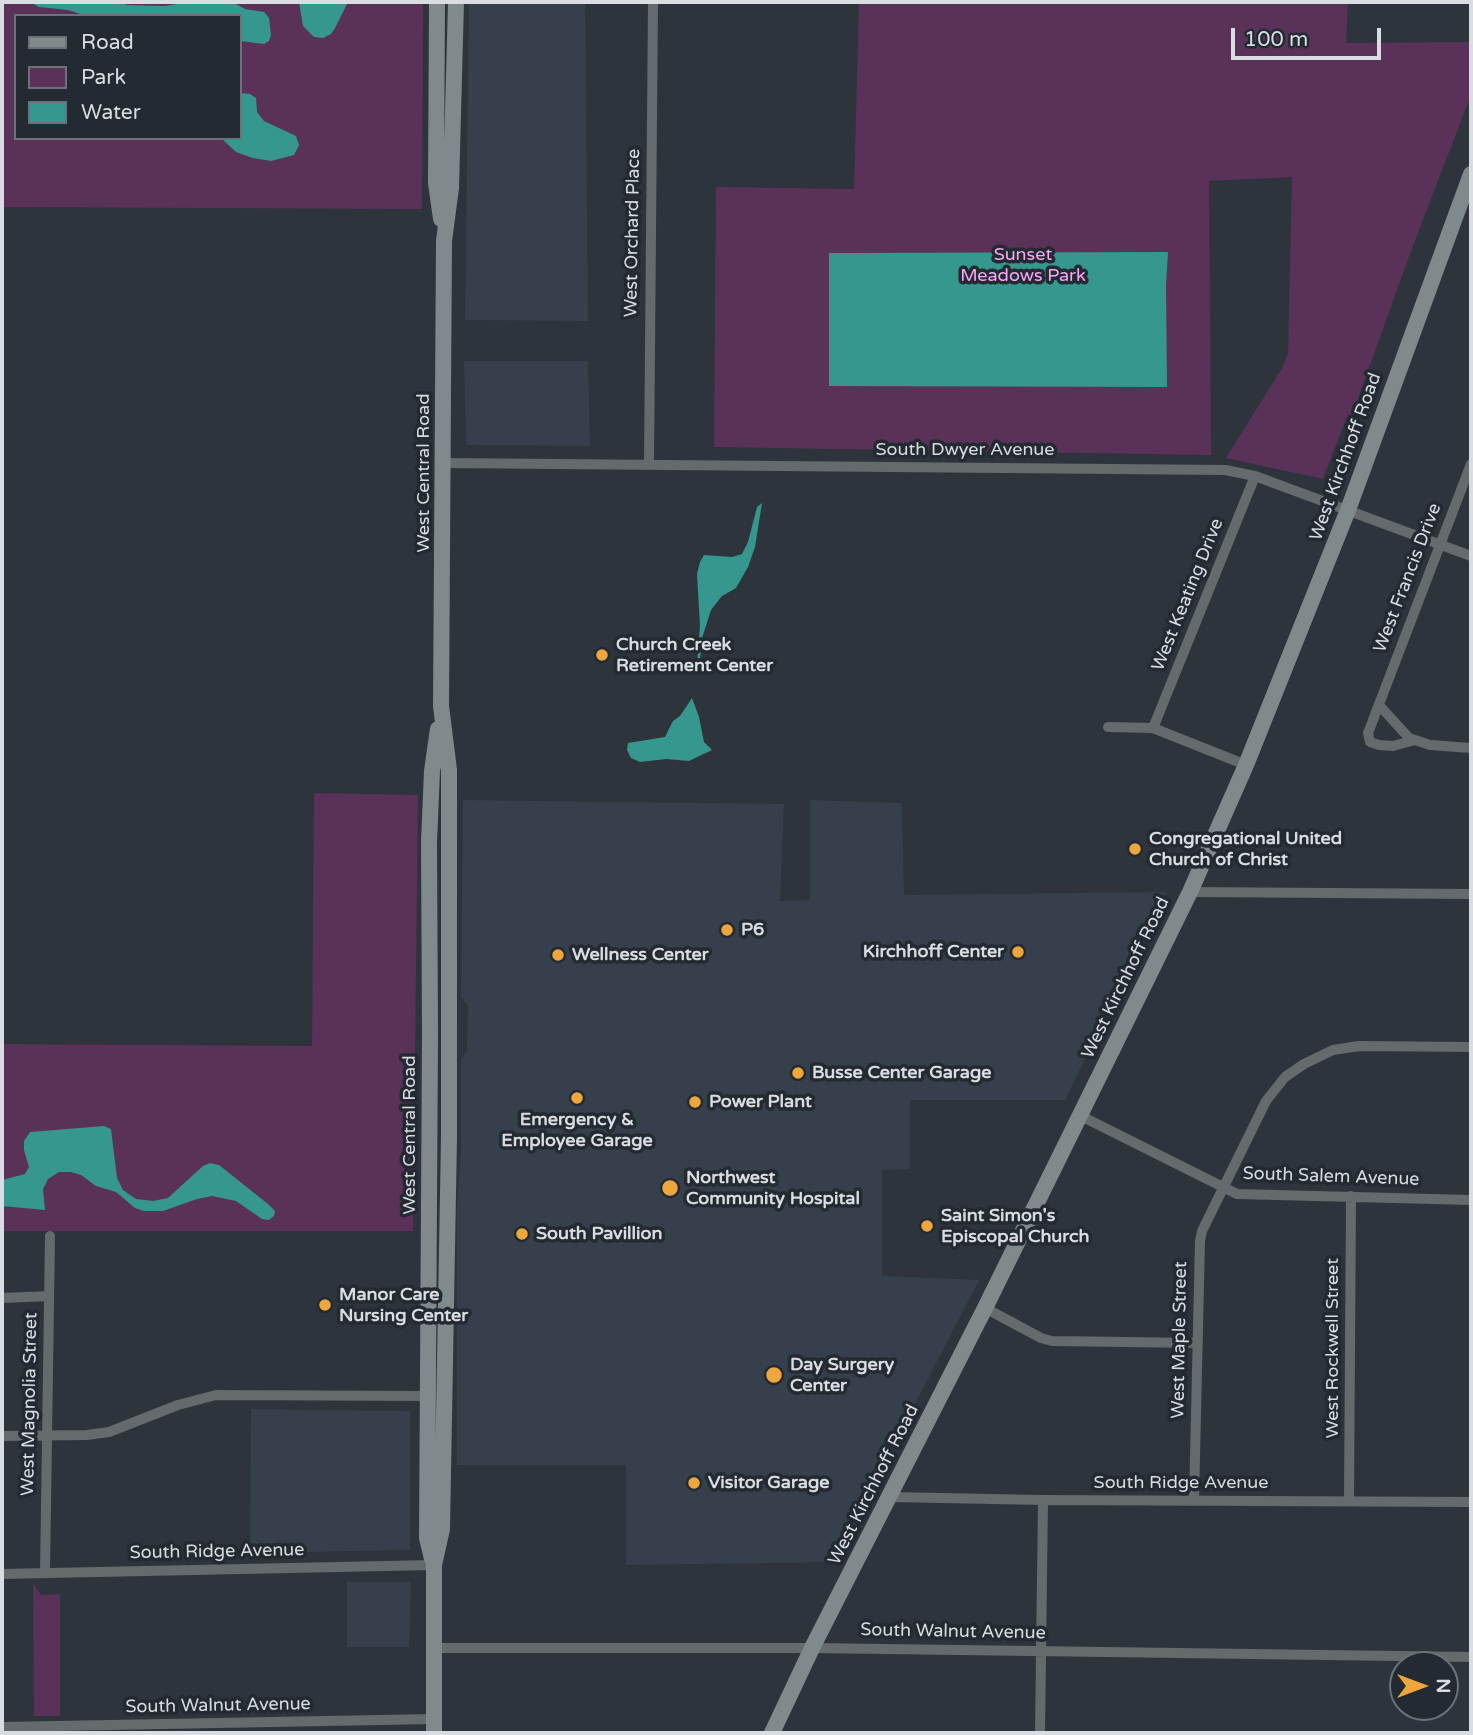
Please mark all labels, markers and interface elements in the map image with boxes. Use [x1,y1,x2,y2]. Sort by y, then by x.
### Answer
legend [14,14,242,140]
scale bar [1235,14,1386,58]
text: 100 m [1244,27,1308,52]
text: Road [81,30,134,55]
text: Park [81,65,126,90]
text: Water [81,100,141,125]
street label: West Orchard Place [621,149,645,317]
park label: Sunset Meadows Park [960,244,1086,286]
street label: West Kirchhoff Road [1306,370,1386,544]
street label: West Central Road [413,393,435,553]
street label: South Dwyer Avenue [875,439,1055,461]
street label: West Francis Drive [1370,500,1446,656]
street label: West Keating Drive [1148,516,1228,674]
place label: Church Creek Retirement Center [616,634,773,676]
marker: Church Creek Retirement Center [594,647,610,663]
place label: Congregational United Church of Christ [1149,828,1342,870]
marker: Congregational United Church of Christ [1127,841,1143,857]
street label: West Kirchhoff Road [1077,894,1175,1062]
place label: P6 [741,919,764,941]
marker: P6 [719,922,735,938]
place label: Kirchhoff Center [863,941,1004,963]
place label: Wellness Center [572,944,709,966]
marker: Kirchhoff Center [1010,944,1026,960]
marker: Wellness Center [550,947,566,963]
street label: West Central Road [399,1055,421,1215]
place label: Busse Center Garage [812,1062,991,1084]
marker: Busse Center Garage [790,1065,806,1081]
marker: Emergency & Employee Garage [569,1090,585,1106]
place label: Power Plant [709,1091,812,1113]
marker: Power Plant [687,1094,703,1110]
place label: Emergency & Employee Garage [501,1109,653,1152]
street label: South Salem Avenue [1242,1163,1420,1191]
place label: Northwest Community Hospital [686,1167,860,1210]
marker: Northwest Community Hospital [660,1178,680,1198]
place label: Saint Simon's Episcopal Church [941,1205,1089,1248]
marker: Saint Simon's Episcopal Church [919,1218,935,1234]
place label: South Pavillion [536,1223,662,1245]
marker: South Pavillion [514,1226,530,1242]
street label: West Rockwell Street [1322,1258,1344,1438]
street label: West Maple Street [1168,1261,1192,1419]
place label: Manor Care Nursing Center [339,1284,468,1326]
marker: Manor Care Nursing Center [317,1297,333,1313]
street label: West Magnolia Street [18,1312,42,1496]
place label: Day Surgery Center [790,1354,894,1396]
marker: Day Surgery Center [764,1365,784,1385]
street label: West Kirchhoff Road [824,1401,924,1569]
place label: Visitor Garage [708,1472,829,1494]
street label: South Ridge Avenue [1094,1472,1268,1494]
marker: Visitor Garage [686,1475,702,1491]
street label: South Ridge Avenue [129,1540,305,1564]
street label: South Walnut Avenue [860,1620,1046,1644]
north arrow [1389,1651,1459,1721]
text: N [1432,1678,1454,1694]
street label: South Walnut Avenue [125,1694,311,1718]

